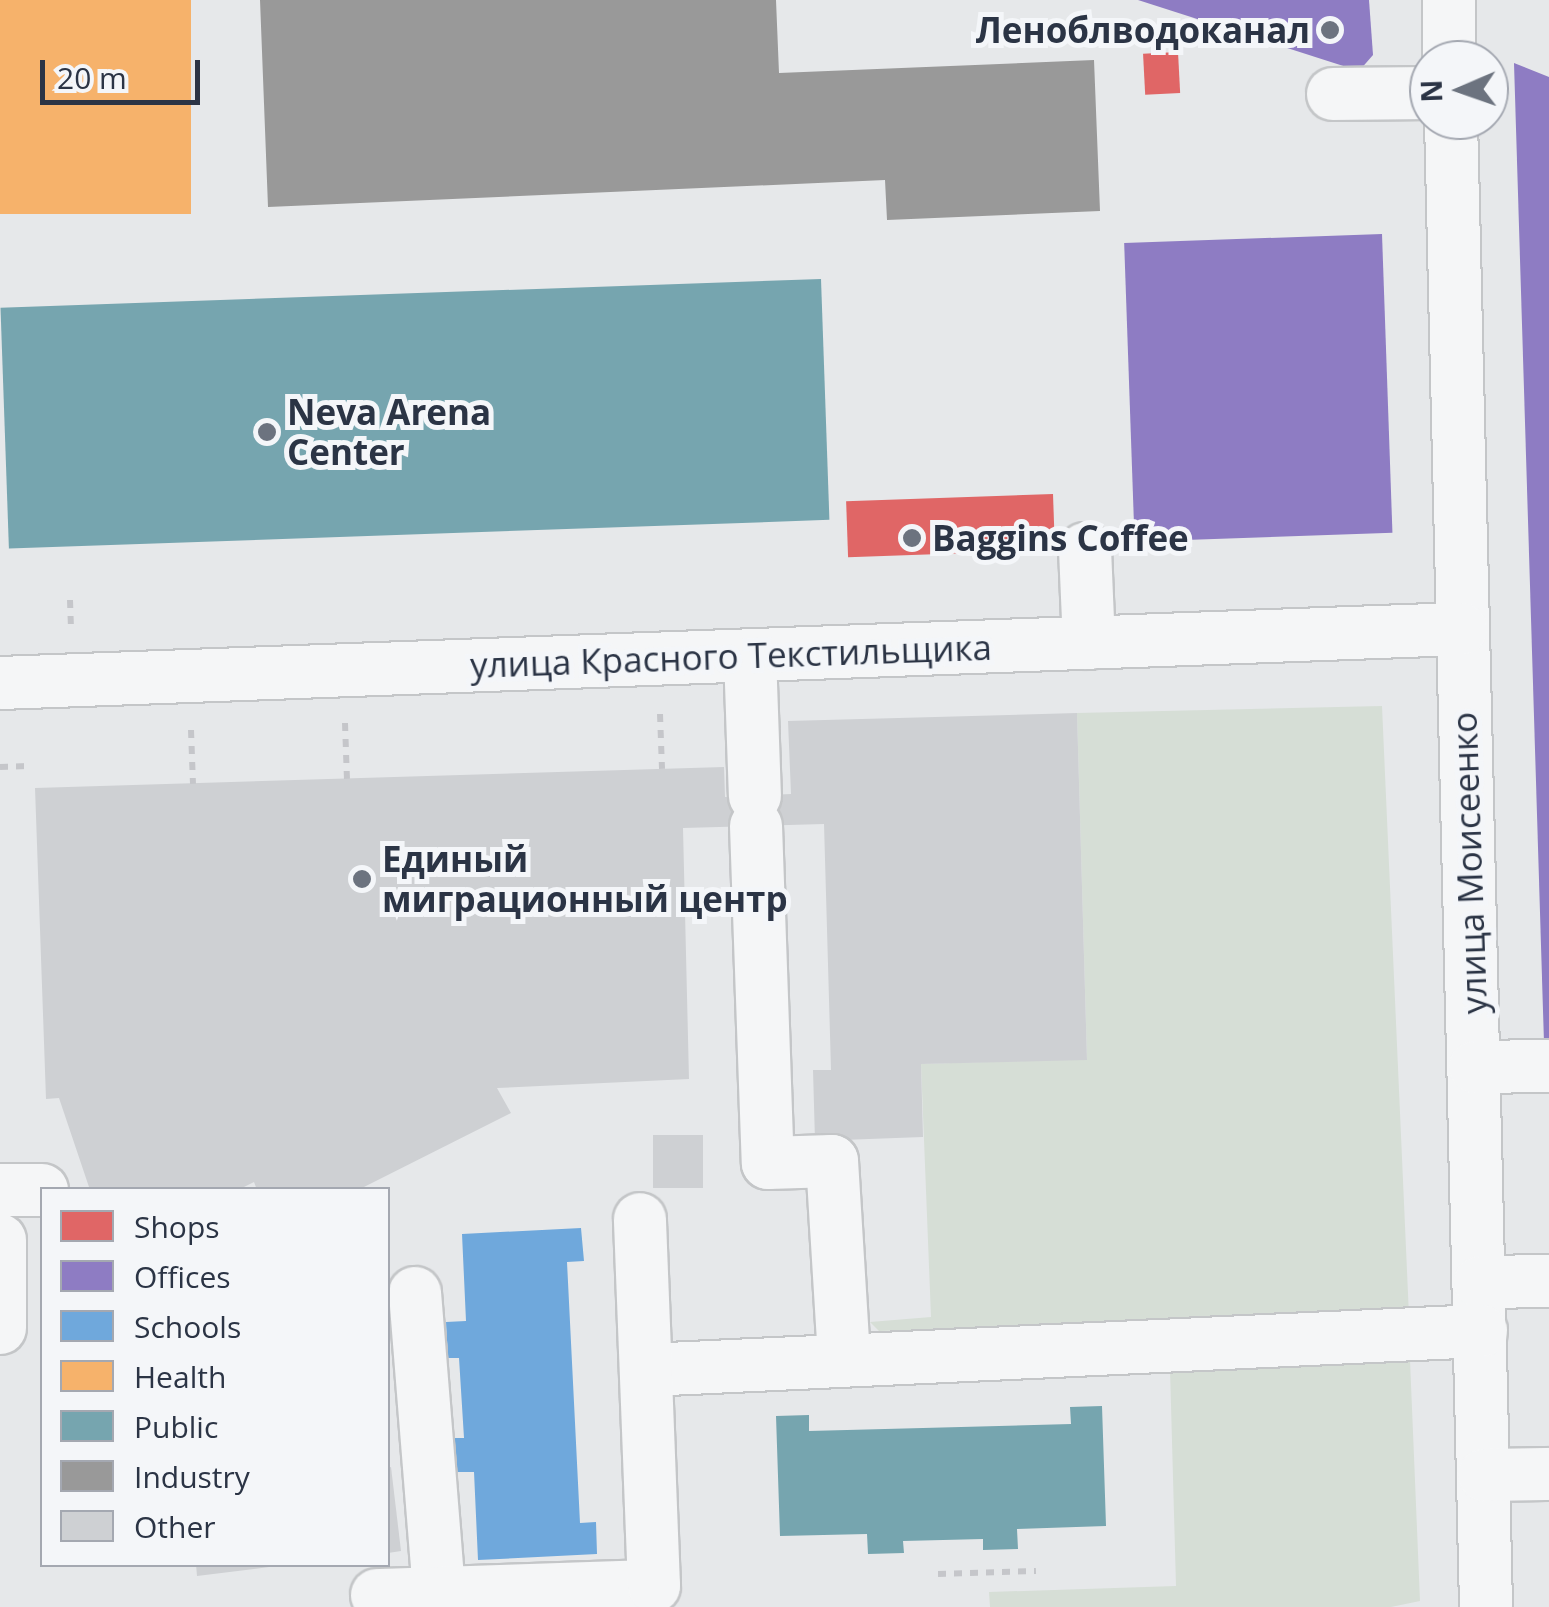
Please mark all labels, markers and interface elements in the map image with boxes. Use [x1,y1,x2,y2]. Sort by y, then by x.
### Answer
place label: Леноблводоканал [976,9,1310,51]
marker: Леноблводоканал [1319,19,1341,41]
scale bar [45,40,205,102]
north arrow [1409,40,1509,140]
text: 20 m [57,57,127,98]
text: N [1412,79,1450,103]
place label: Neva Arena Center [287,391,491,473]
marker: Neva Arena Center [256,421,278,443]
place label: Baggins Coffee [932,517,1189,559]
marker: Baggins Coffee [901,527,923,549]
street label: улица Красного Текстильщика [469,626,993,686]
street label: улица Моисеенко [1443,711,1495,1015]
place label: Единый миграционный центр [382,838,788,920]
marker: Единый миграционный центр [351,868,373,890]
legend [40,1187,390,1567]
text: Shops [134,1206,220,1247]
text: Offices [134,1256,231,1297]
text: Schools [134,1306,241,1347]
text: Health [134,1356,226,1397]
text: Public [134,1406,218,1447]
text: Industry [134,1456,250,1497]
text: Other [134,1506,216,1547]

